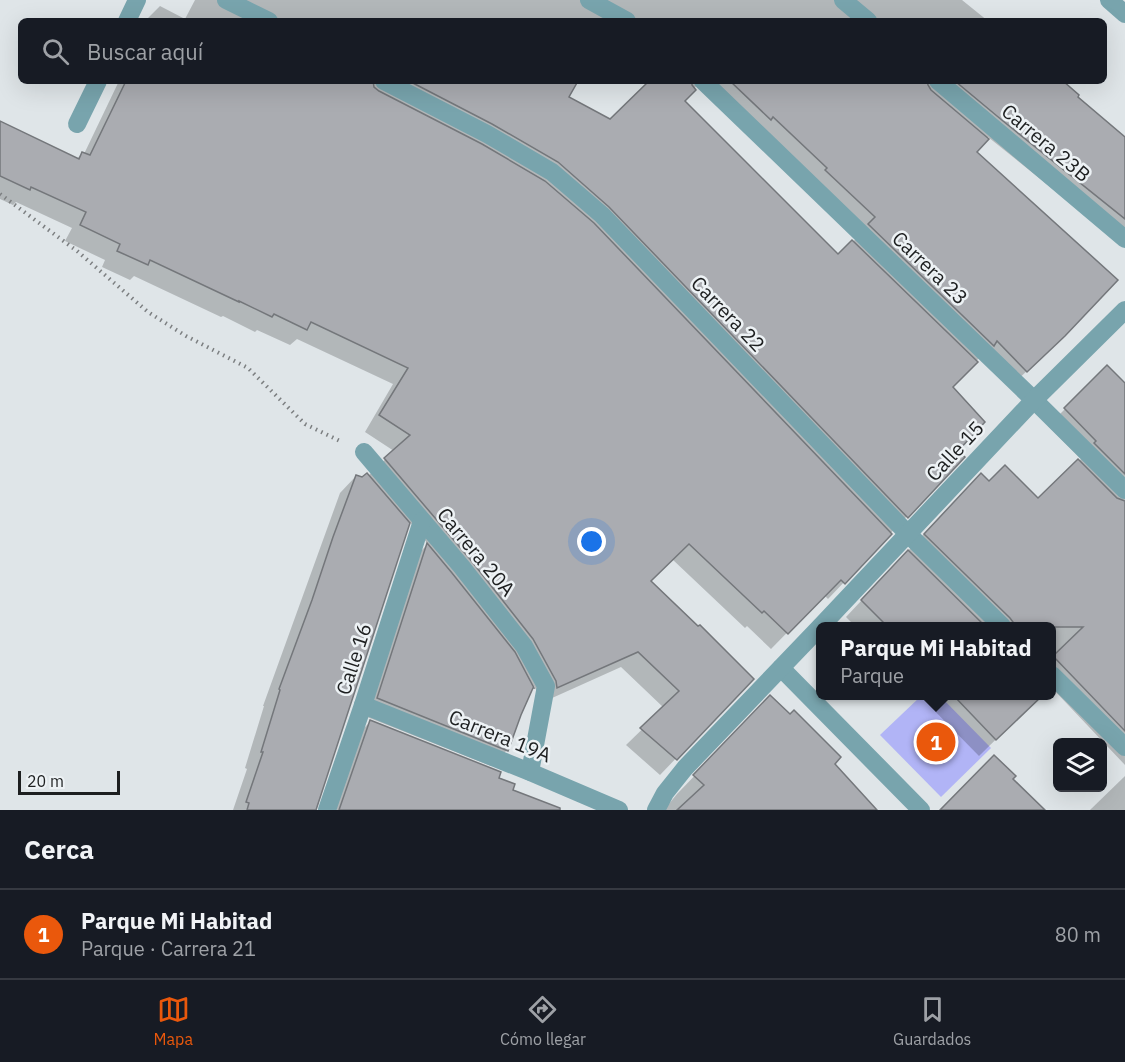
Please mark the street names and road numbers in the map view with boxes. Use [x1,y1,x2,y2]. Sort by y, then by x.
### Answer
street label: Carrera 23B [996,97,1097,188]
street label: Carrera 23 [887,225,974,310]
street label: Carrera 22 [686,270,771,357]
street label: Calle 15 [920,415,990,487]
street label: Carrera 20A [431,502,522,602]
street label: Calle 16 [329,620,378,698]
street label: Carrera 19A [445,703,556,768]

